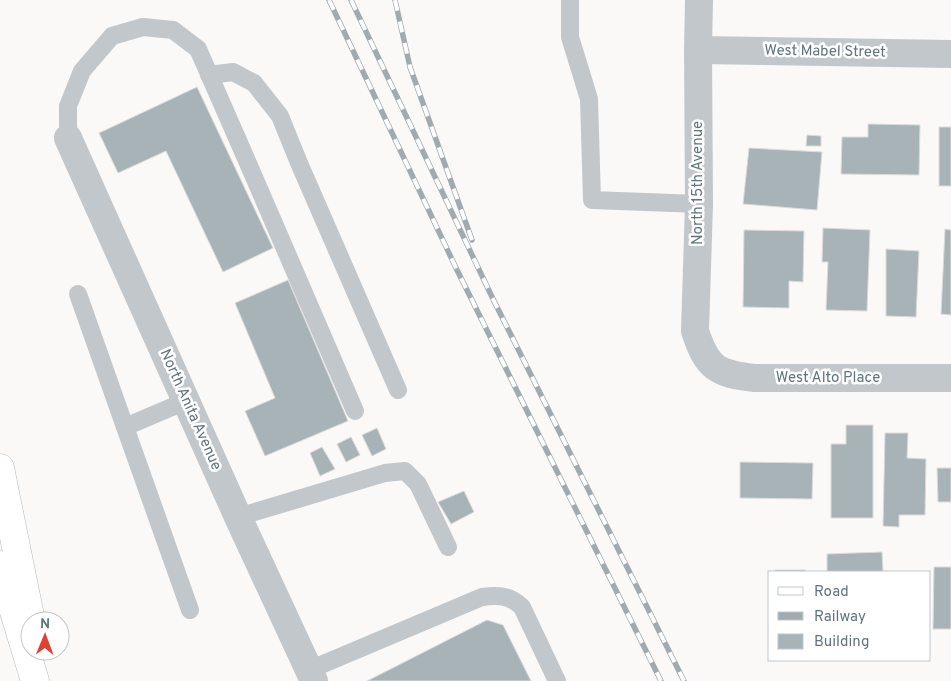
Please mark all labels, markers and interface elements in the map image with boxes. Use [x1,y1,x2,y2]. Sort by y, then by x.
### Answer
street label: West Mabel Street [764,41,886,63]
street label: North 15th Avenue [689,121,708,245]
street label: North Anita Avenue [155,346,225,474]
street label: West Alto Place [776,369,880,388]
legend [768,571,931,661]
text: Road [814,583,849,602]
text: Railway [814,608,866,627]
north arrow [20,611,70,661]
text: N [40,616,50,633]
text: Building [814,633,869,652]

